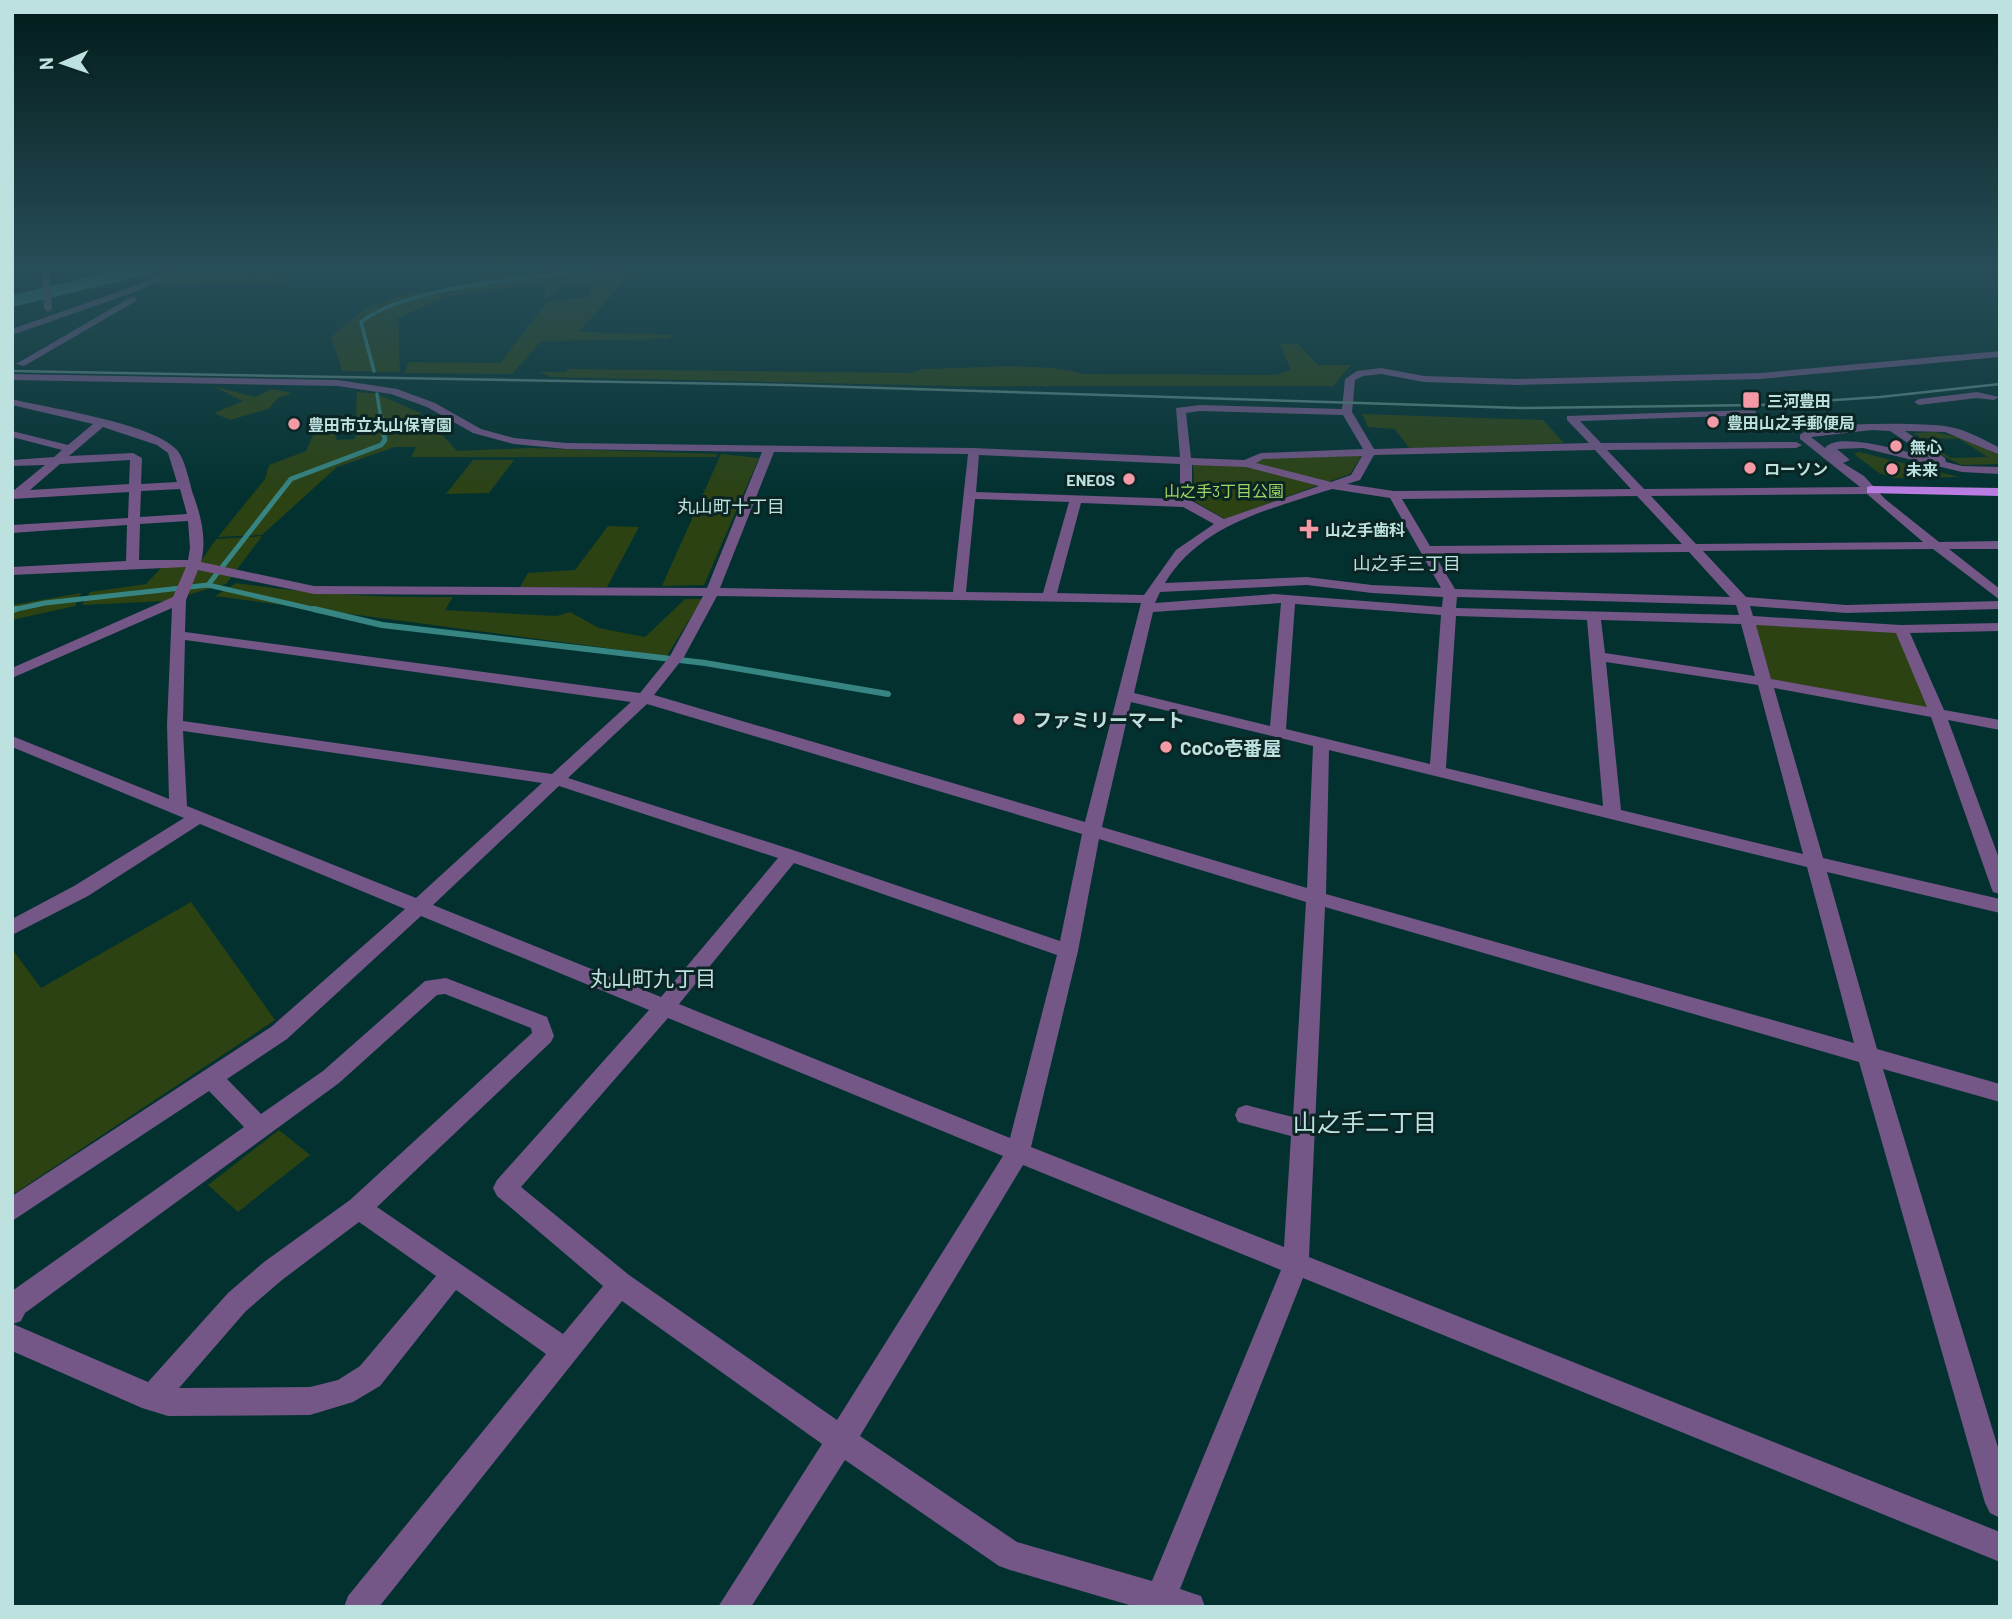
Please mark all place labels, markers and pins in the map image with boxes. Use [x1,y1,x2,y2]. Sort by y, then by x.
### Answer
marker: 三河豊田 [1741,390,1761,410]
place label: 三河豊田 [1767,391,1831,410]
place label: 豊田山之手郵便局 [1727,413,1855,432]
marker: 豊田山之手郵便局 [1705,414,1721,430]
place label: 豊田市立丸山保育園 [308,415,452,434]
marker: 豊田市立丸山保育園 [286,416,302,432]
place label: 無心 [1910,437,1942,456]
marker: 無心 [1888,438,1904,454]
place label: ローソン [1764,459,1828,478]
marker: ローソン [1742,460,1758,476]
place label: 未来 [1906,460,1938,479]
marker: 未来 [1884,461,1900,477]
place label: ENEOS [1066,470,1115,489]
marker: ENEOS [1121,471,1137,487]
marker: 山之手歯科 [1299,519,1319,539]
place label: 山之手歯科 [1325,520,1405,539]
place label: ファミリーマート [1033,708,1185,731]
marker: ファミリーマート [1011,711,1027,727]
place label: CoCo壱番屋 [1180,736,1281,759]
marker: CoCo壱番屋 [1158,739,1174,755]

